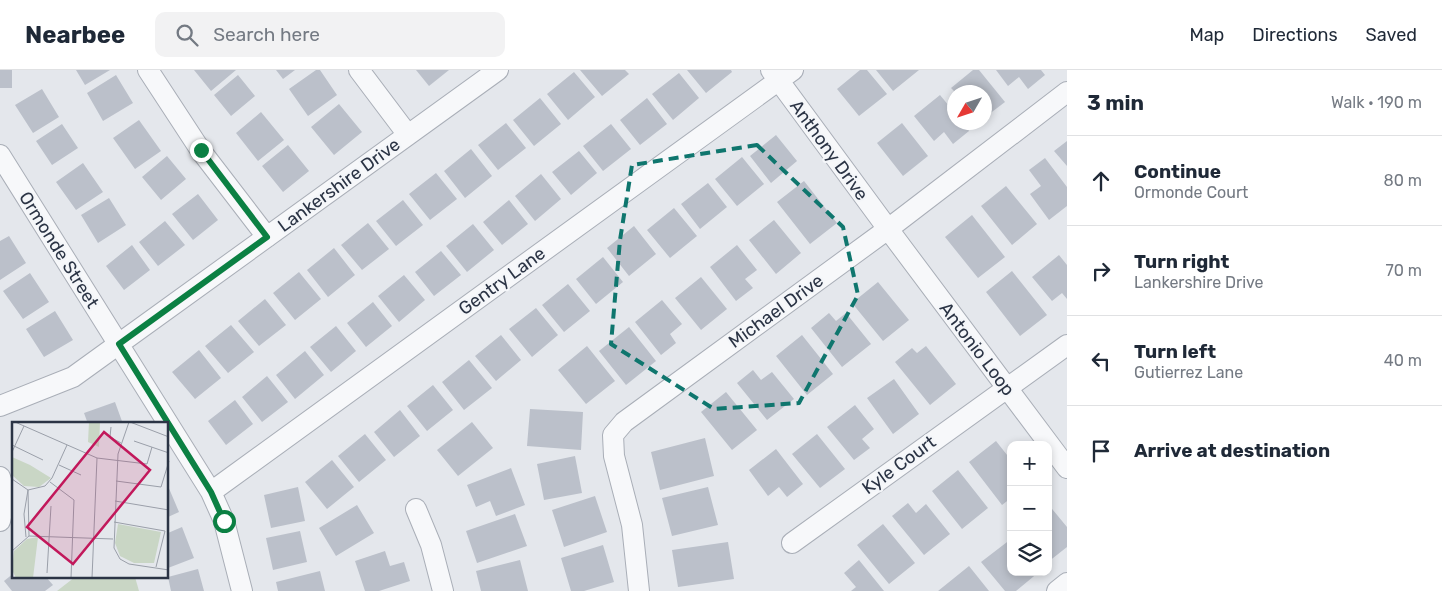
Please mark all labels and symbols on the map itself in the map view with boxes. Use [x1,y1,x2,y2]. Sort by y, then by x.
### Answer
north arrow [947,85,992,130]
street label: Anthony Drive [785,95,873,205]
street label: Lankershire Drive [274,133,404,237]
route end [190,139,213,162]
street label: Ormonde Street [14,188,104,312]
street label: Gentry Lane [454,242,550,320]
street label: Michael Drive [724,269,828,353]
street label: Antonio Loop [935,298,1019,400]
inset map [12,422,169,578]
street label: Kyle Court [858,431,940,499]
route start [213,510,236,533]

